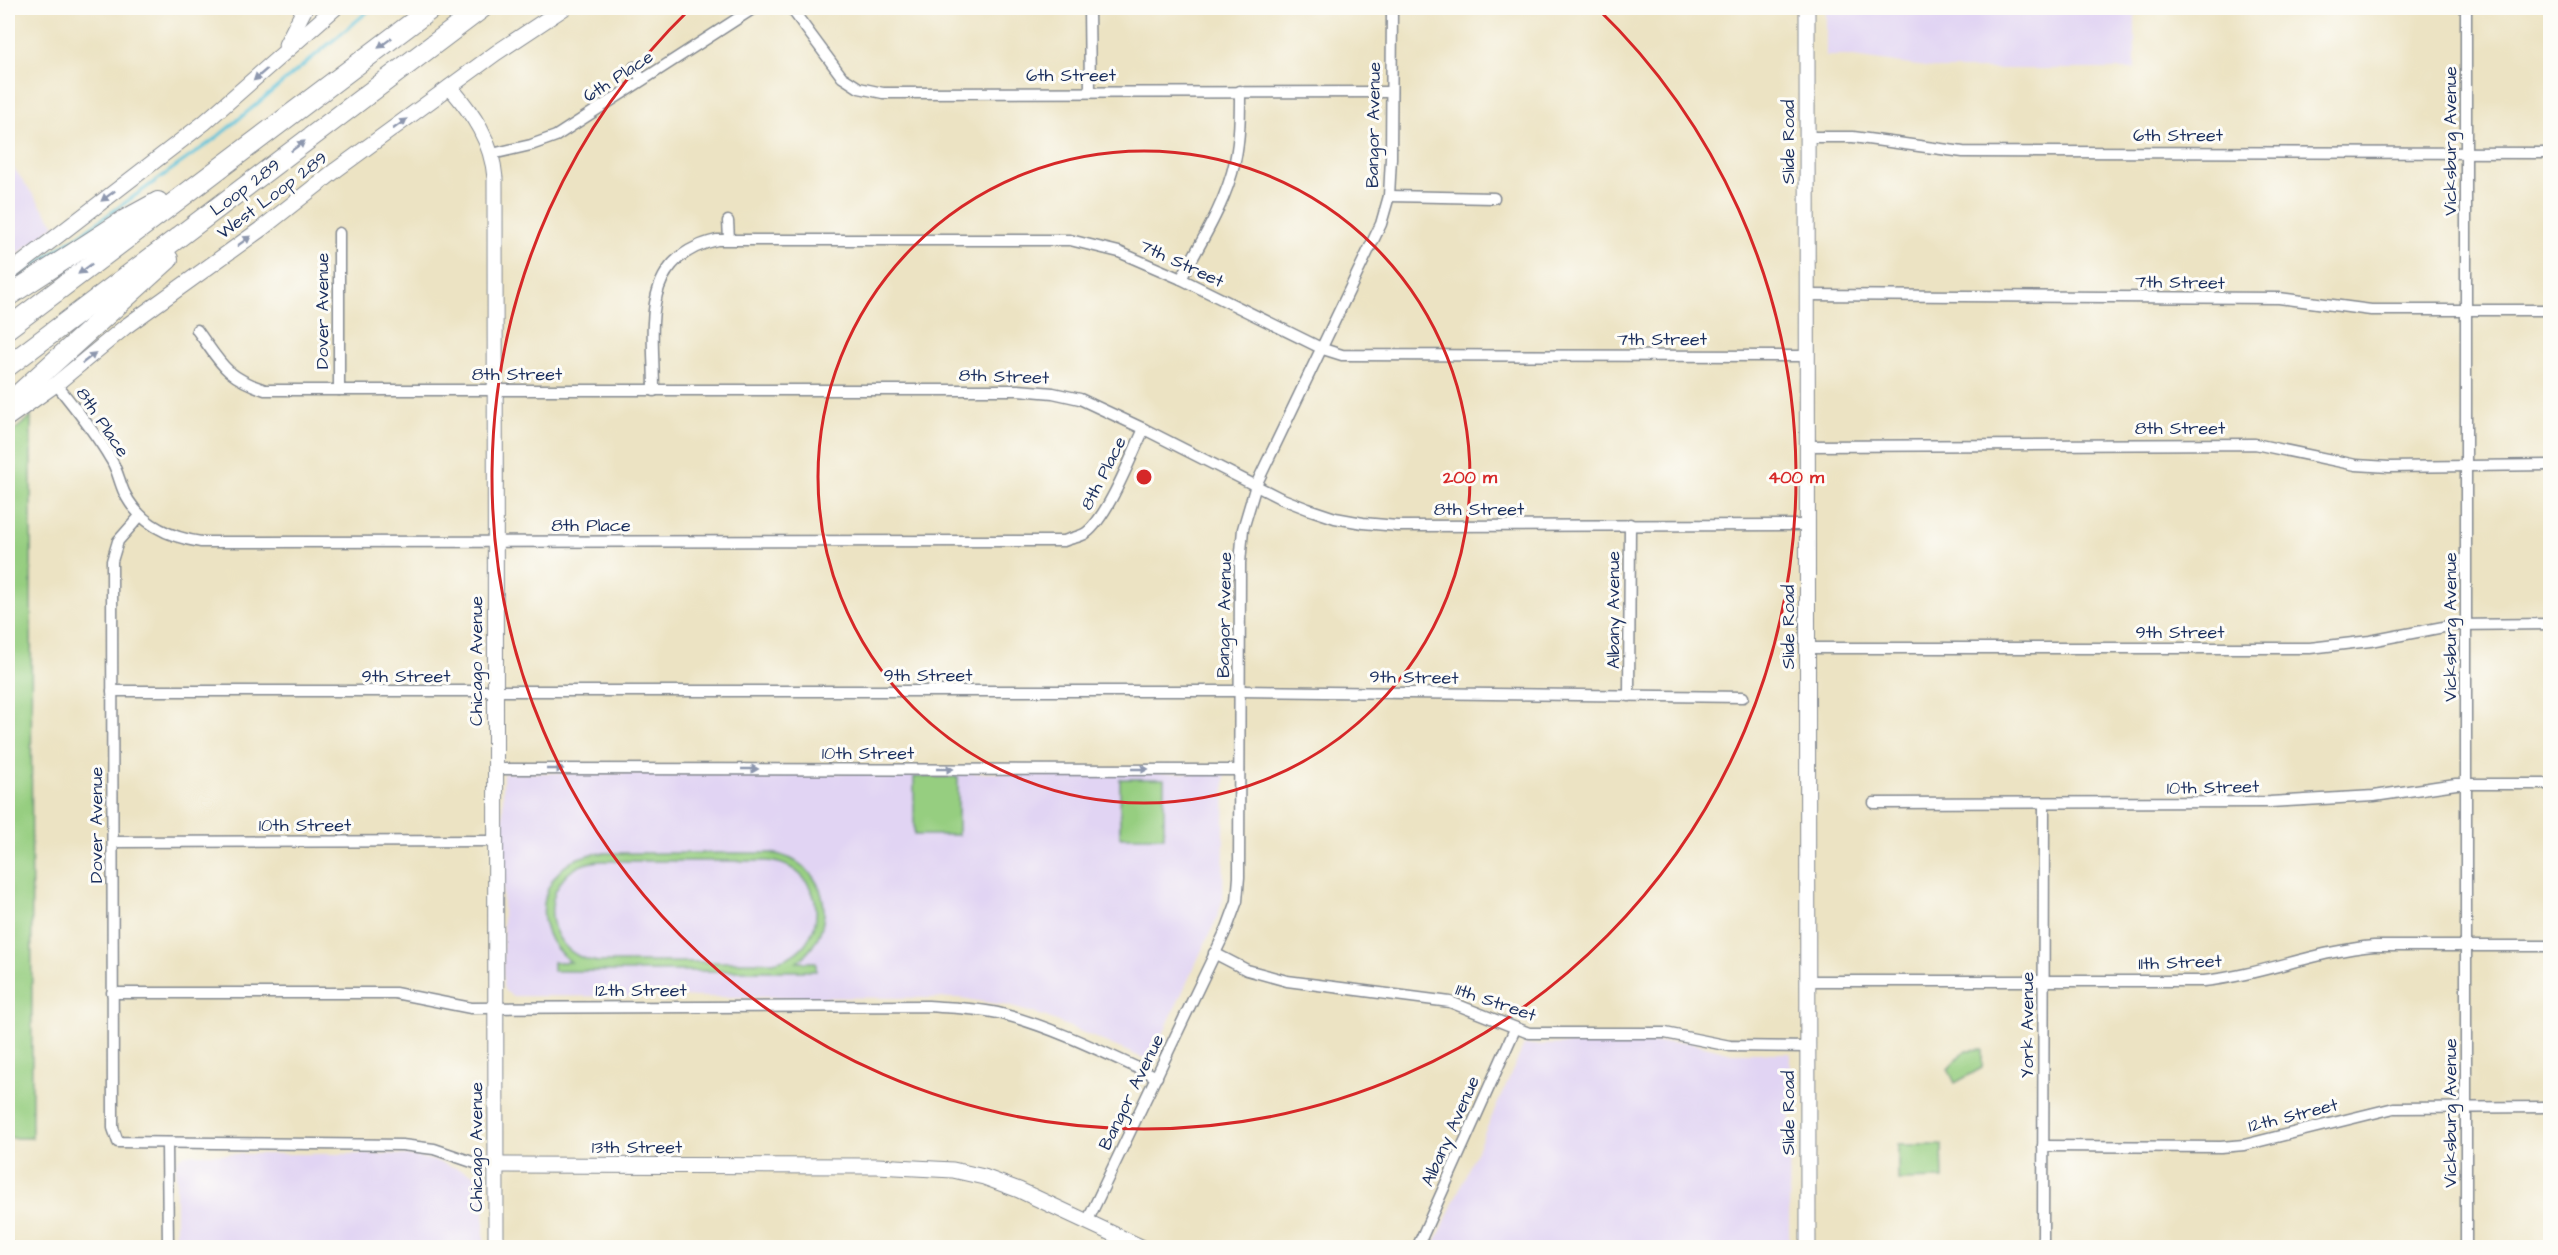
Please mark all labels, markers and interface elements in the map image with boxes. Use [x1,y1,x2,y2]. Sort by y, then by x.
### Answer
one-way arrow [378,36,393,48]
street label: 6th Place [578,44,659,108]
street label: Bangor Avenue [1360,62,1388,188]
street label: 6th Street [1026,63,1117,88]
street label: Vicksburg Avenue [2438,66,2464,216]
one-way arrow [252,68,268,81]
street label: Slide Road [1776,100,1801,184]
one-way arrow [392,118,407,130]
street label: 6th Street [2133,123,2224,148]
one-way arrow [291,141,306,153]
street label: West Loop 289 [212,146,333,245]
street label: Loop 289 [205,153,286,222]
one-way arrow [100,190,115,202]
street label: 7th Street [1136,233,1229,294]
one-way arrow [236,235,252,247]
street label: Dover Avenue [310,252,335,369]
one-way arrow [78,262,93,274]
street label: 7th Street [2135,269,2226,296]
street label: 7th Street [1617,327,1708,352]
one-way arrow [81,353,96,365]
street label: 8th Street [472,362,563,387]
street label: 8th Street [958,362,1050,391]
street label: 8th Place [70,382,135,463]
street label: 8th Street [2135,416,2226,441]
street label: 8th Place [1074,432,1133,514]
text: 200 m [1442,465,1498,490]
text: 400 m [1768,465,1825,490]
centre of rings [1134,467,1154,487]
street label: 8th Street [1434,497,1525,522]
street label: 8th Place [551,513,631,538]
street label: Albany Avenue [1601,551,1627,669]
street label: Bangor Avenue [1211,552,1239,678]
street label: Vicksburg Avenue [2438,552,2464,702]
street label: Slide Road [1776,585,1801,669]
street label: Chicago Avenue [464,596,490,726]
street label: 9th Street [2135,620,2225,645]
street label: 9th Street [883,663,973,688]
street label: 9th Street [361,664,451,689]
street label: 9th Street [1369,664,1460,691]
street label: 10th Street [822,741,915,766]
one-way arrow [545,764,564,774]
one-way arrow [740,764,759,774]
one-way arrow [935,764,954,774]
one-way arrow [1130,764,1149,774]
street label: Dover Avenue [84,766,109,883]
street label: 10th Street [2167,774,2260,801]
street label: 10th Street [259,813,352,838]
street label: 11th Street [2138,949,2223,976]
street label: York Avenue [2015,972,2040,1078]
street label: 11th Street [1452,977,1540,1028]
street label: 12th Street [595,978,687,1003]
street label: Bangor Avenue [1093,1030,1171,1155]
street label: Vicksburg Avenue [2438,1038,2464,1188]
street label: Slide Road [1776,1071,1801,1155]
street label: Albany Avenue [1415,1072,1487,1191]
street label: Chicago Avenue [464,1082,490,1212]
street label: 12th Street [2246,1092,2341,1139]
street label: 13th Street [592,1135,683,1160]

